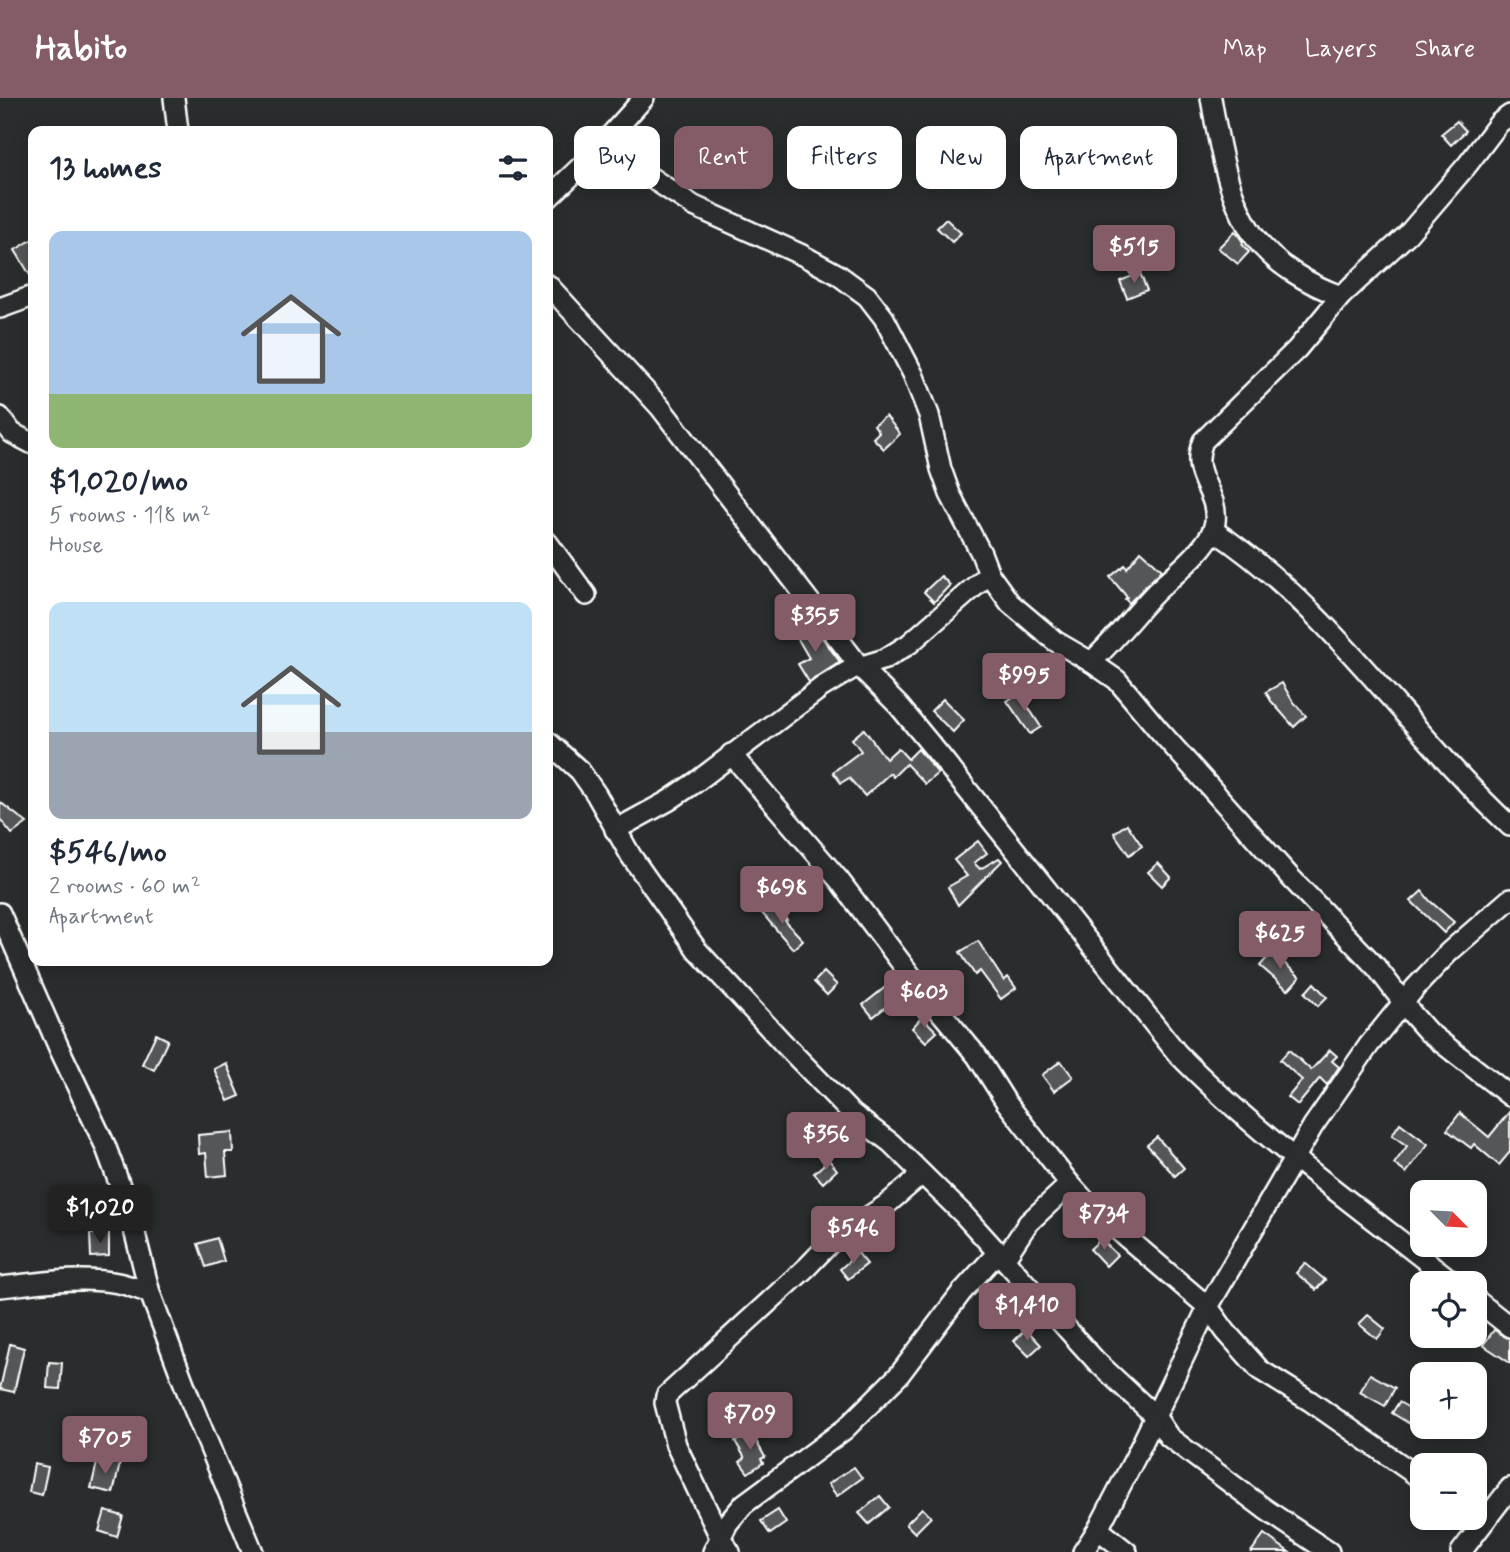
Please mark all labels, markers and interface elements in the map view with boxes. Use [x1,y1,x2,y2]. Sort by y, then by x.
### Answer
text: Habito [35,27,127,71]
text: Map [1223,34,1267,65]
text: Layers [1305,34,1377,65]
text: Share [1415,34,1475,65]
chip: Buy [574,126,660,189]
chip: Rent [674,126,773,189]
chip: Filters [787,126,902,189]
chip: New [916,126,1006,189]
chip: Apartment [1020,126,1177,189]
text: 13 homes [49,149,162,188]
icon: filters [494,149,532,187]
pin: $515 [1093,226,1175,285]
text: $515 [1109,233,1159,263]
icon: home [228,276,354,402]
text: $1,020/mo [49,462,188,501]
text: 5 rooms · 118 m² [49,501,211,531]
text: House [49,531,103,561]
pin: $355 [774,594,856,654]
text: $355 [791,602,840,632]
icon: home [228,647,354,773]
pin: $995 [983,654,1065,713]
text: $995 [998,661,1050,691]
text: $546/mo [49,833,167,872]
pin: $698 [741,866,823,926]
text: 2 rooms · 60 m² [49,872,201,902]
text: $698 [756,874,808,904]
text: Apartment [49,902,154,932]
pin: $625 [1239,912,1321,971]
text: $625 [1255,919,1305,949]
pin: $603 [883,970,965,1030]
text: $603 [900,978,948,1008]
pin: $356 [785,1112,867,1172]
text: $356 [802,1120,850,1150]
north arrow [1410,1180,1488,1256]
map controls [1410,1180,1487,1530]
pin: $1,020 [43,1186,157,1245]
pin: $734 [1063,1192,1145,1252]
text: $1,020 [66,1193,134,1223]
text: $734 [1079,1200,1129,1230]
pin: $546 [812,1206,894,1266]
text: $546 [827,1214,879,1244]
button: locate [1410,1271,1487,1348]
pin: $1,410 [970,1284,1084,1343]
text: $1,410 [995,1291,1059,1321]
button: + [1410,1362,1487,1439]
pin: $709 [709,1392,791,1452]
text: $709 [724,1400,776,1430]
pin: $705 [64,1416,146,1476]
text: $705 [78,1424,132,1454]
button: − [1410,1453,1487,1530]

